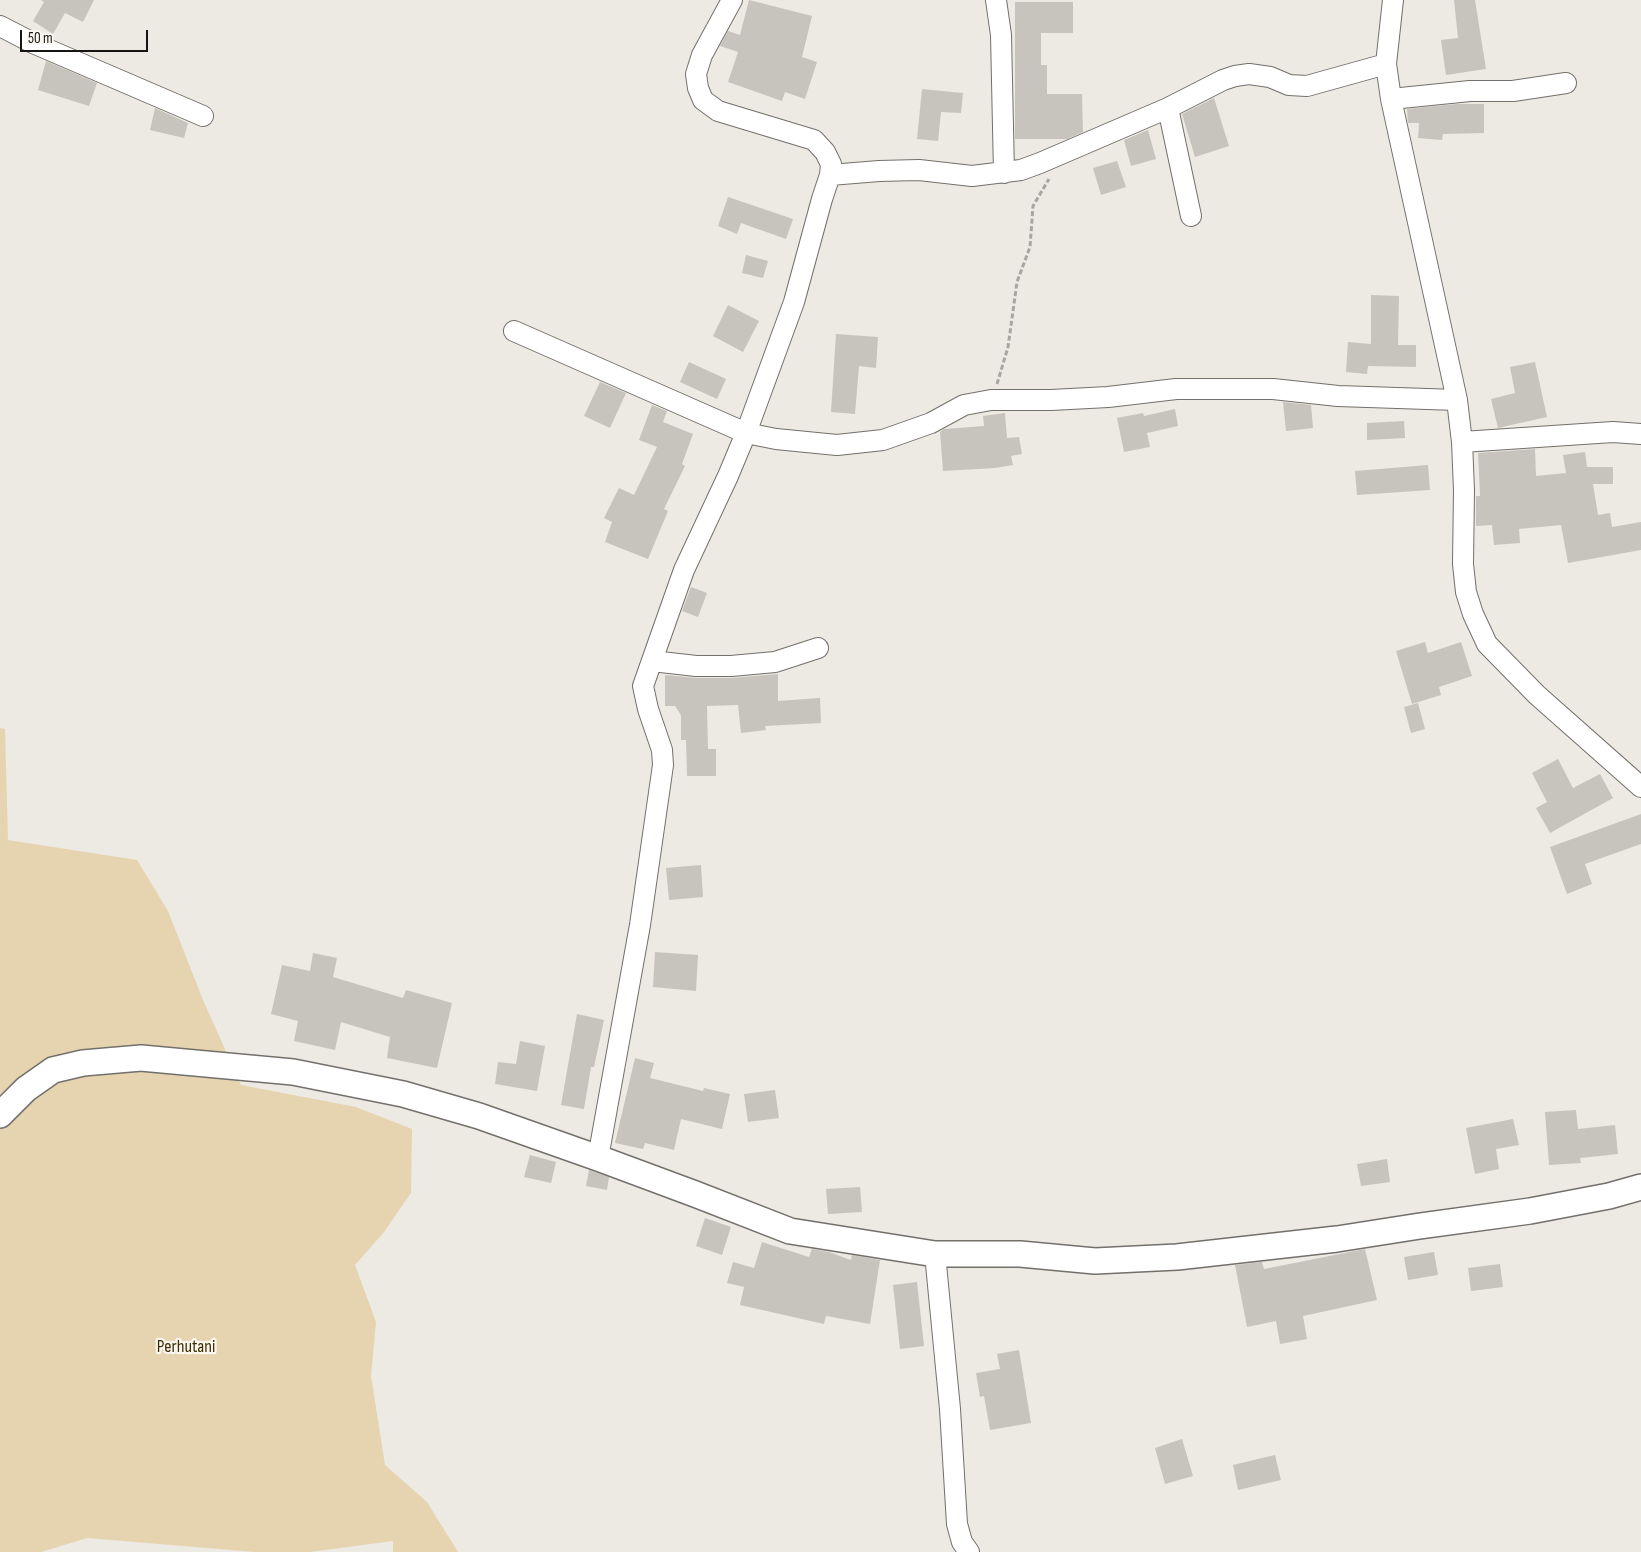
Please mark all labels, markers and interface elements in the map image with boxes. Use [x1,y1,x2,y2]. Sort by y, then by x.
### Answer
scale bar [22,20,150,52]
text: 50 m [28,29,53,48]
park label: Perhutani [157,1336,215,1358]

